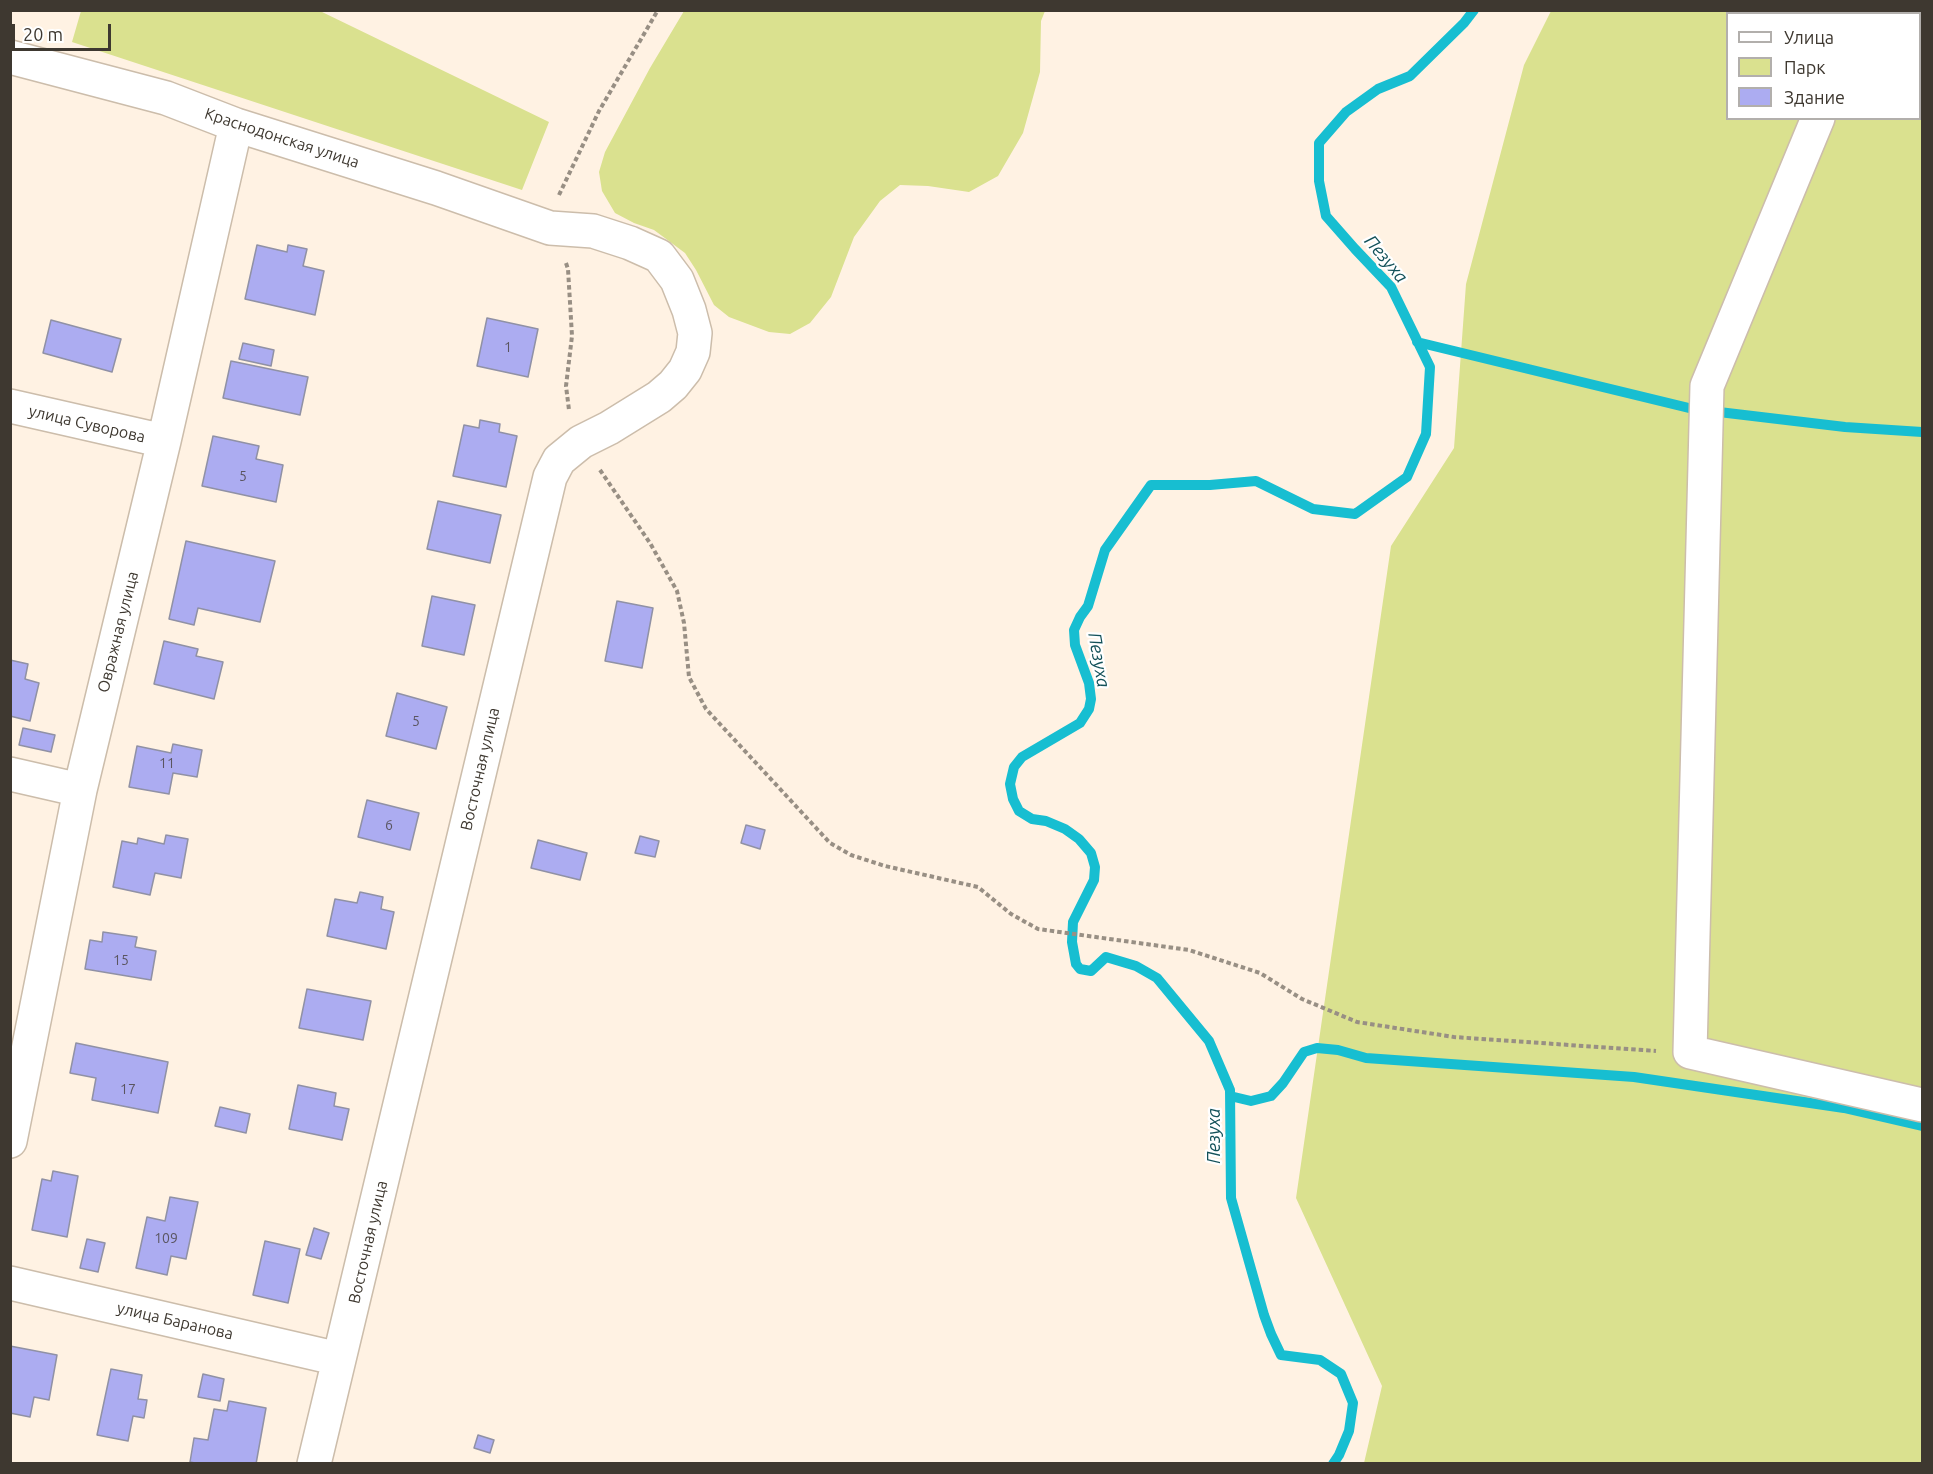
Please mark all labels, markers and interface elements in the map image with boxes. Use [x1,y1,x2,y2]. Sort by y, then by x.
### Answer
scale bar [15,12,114,50]
legend [1726,12,1921,120]
text: 20 m [23,24,63,44]
text: Улица [1784,27,1834,47]
text: Парк [1784,57,1825,77]
text: Здание [1784,87,1845,107]
street label: Краснодонская улица [202,104,362,172]
water label: Пезуха [1360,231,1412,287]
house number: 1 [504,339,512,355]
street label: улица Суворова [27,401,147,447]
house number: 5 [239,468,247,484]
street label: Овражная улица [94,569,142,695]
water label: Пезуха [1084,631,1114,689]
street label: Восточная улица [457,706,503,832]
house number: 5 [412,713,420,729]
house number: 11 [159,755,175,771]
house number: 6 [385,817,393,833]
house number: 15 [113,952,129,968]
house number: 17 [120,1081,136,1097]
water label: Пезуха [1203,1108,1225,1164]
street label: Восточная улица [345,1179,391,1305]
house number: 109 [154,1230,178,1246]
street label: улица Баранова [115,1298,235,1344]

